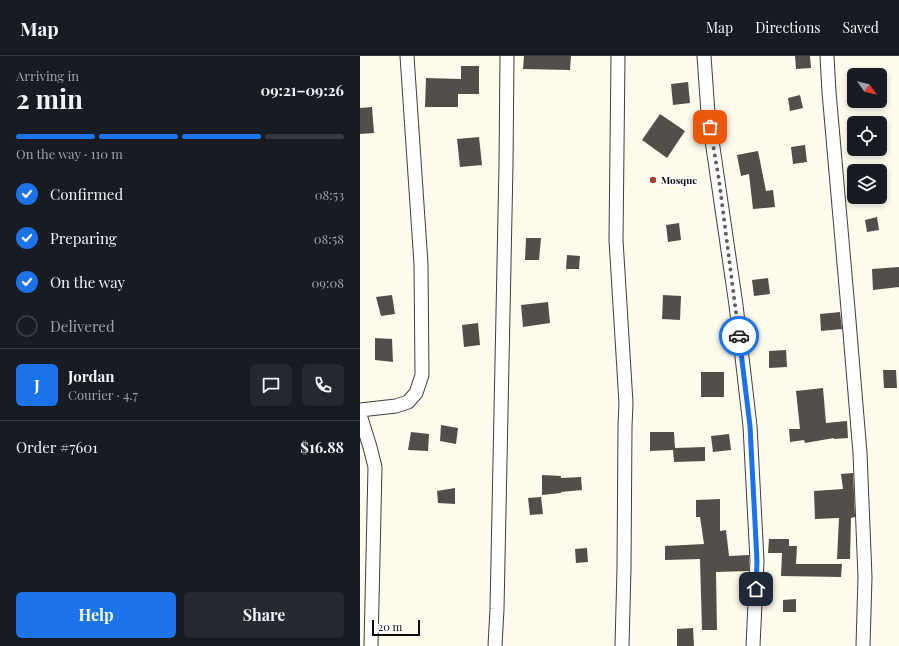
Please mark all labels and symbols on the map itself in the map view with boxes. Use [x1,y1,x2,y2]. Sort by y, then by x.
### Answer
north arrow [847,68,887,108]
pin [693,110,727,144]
place label: Mosque [661,173,697,187]
marker: Mosque [648,175,658,185]
courier [719,316,759,356]
pin [739,572,773,606]
scale bar [372,618,420,637]

